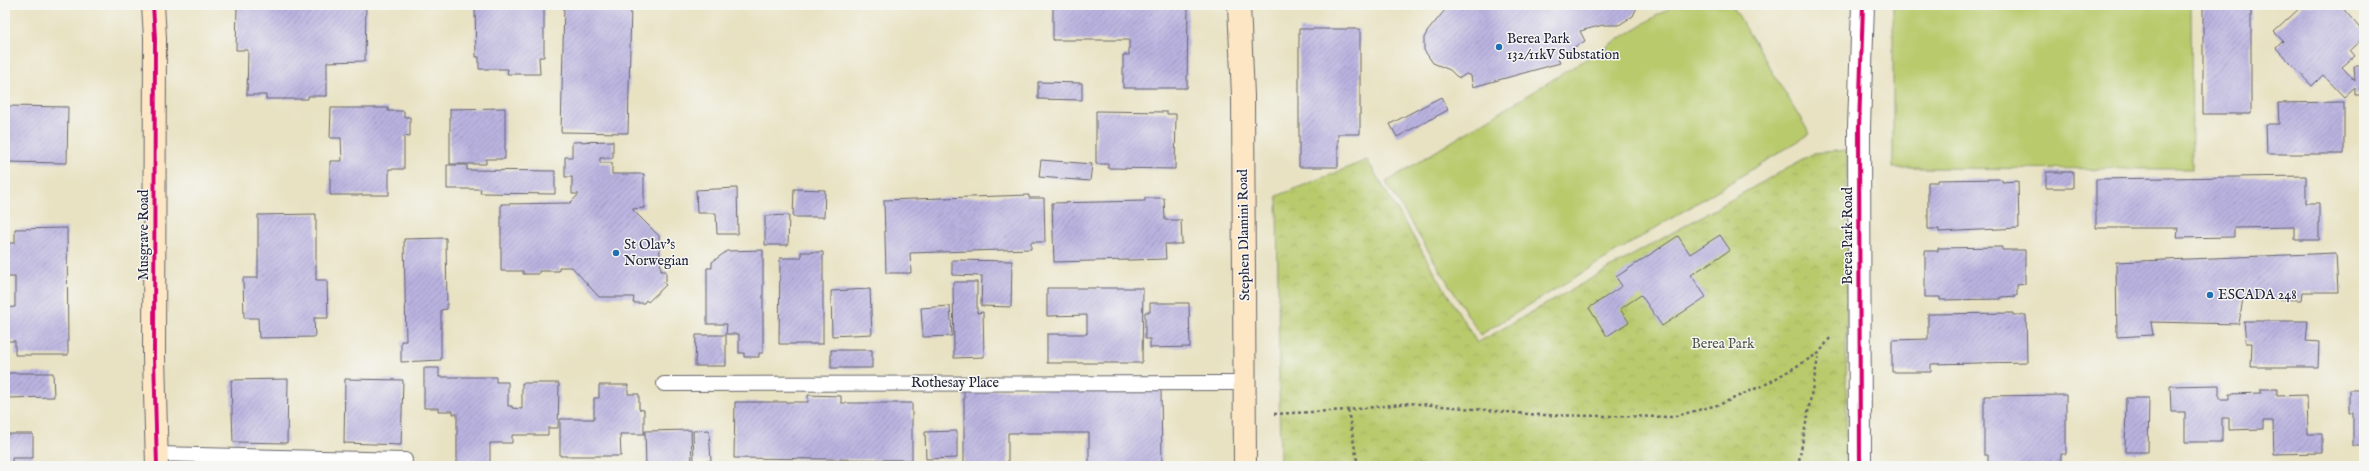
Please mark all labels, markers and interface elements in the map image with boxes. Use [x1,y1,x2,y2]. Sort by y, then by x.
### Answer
place label: Berea Park 132/11kV Substation [1507,30,1620,64]
marker: Berea Park 132/11kV Substation [1494,42,1504,52]
street label: Stephen Dlamini Road [1234,168,1254,301]
street label: Berea Park Road [1839,187,1857,285]
street label: Musgrave Road [135,189,153,281]
place label: St Olav's Norwegian [624,236,689,270]
marker: St Olav's Norwegian [611,248,621,258]
place label: ESCADA 248 [2218,286,2297,304]
marker: ESCADA 248 [2205,290,2215,300]
park label: Berea Park [1692,335,1755,353]
street label: Rothesay Place [911,374,1000,392]

